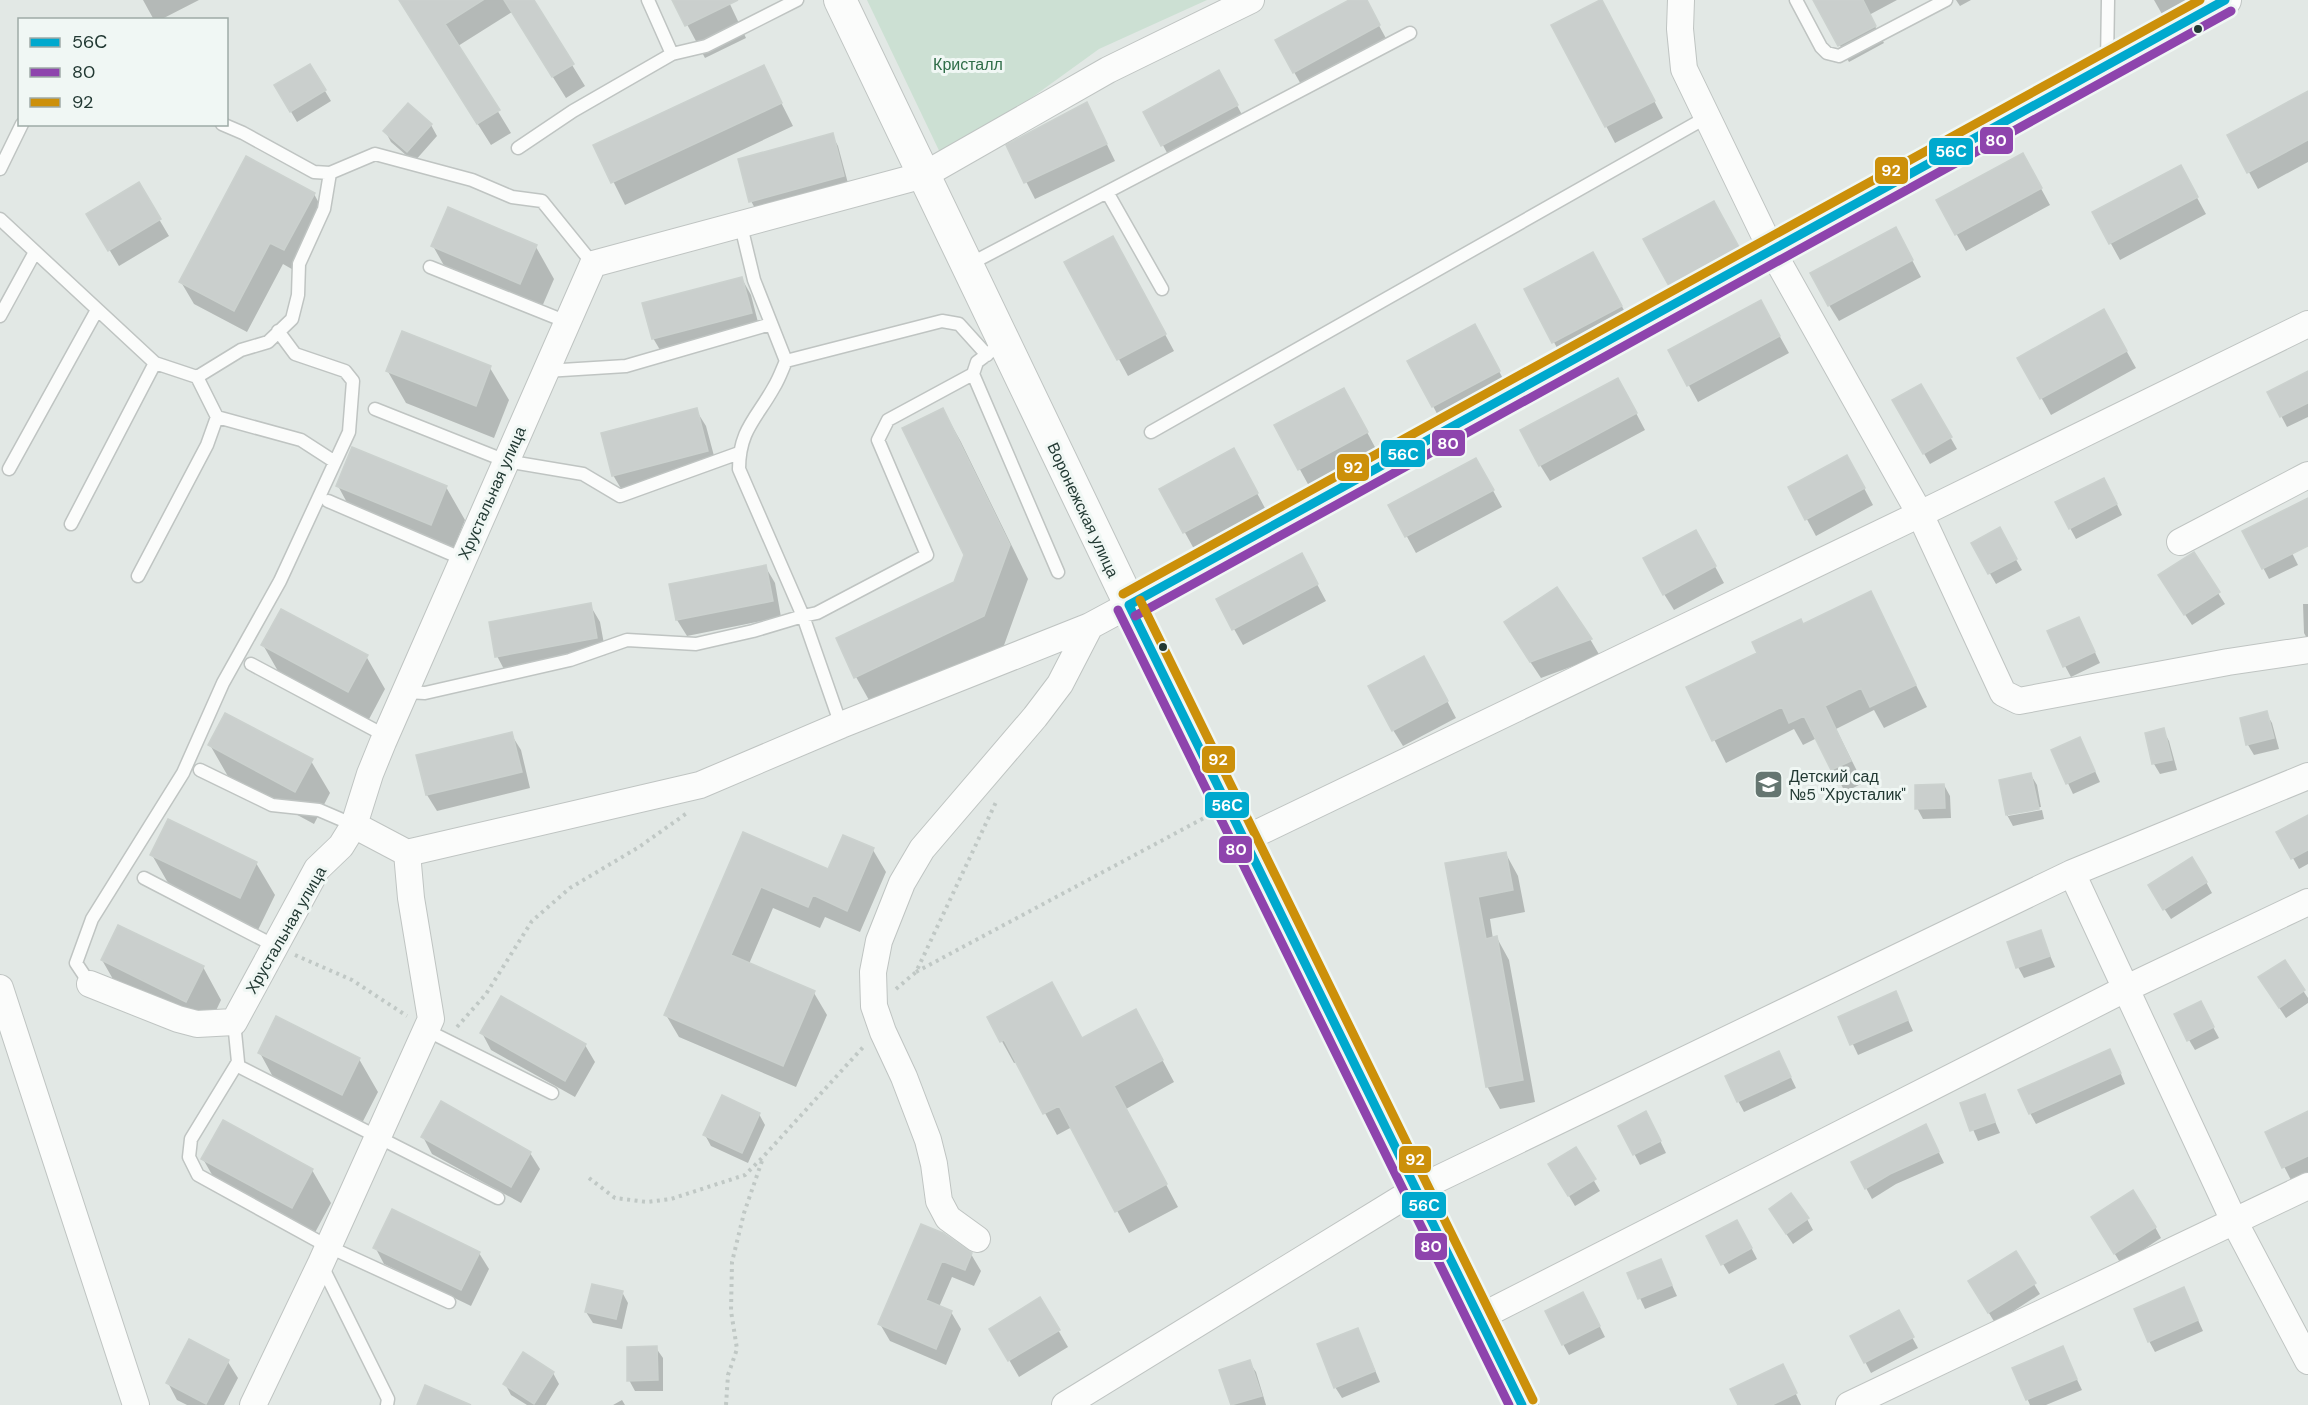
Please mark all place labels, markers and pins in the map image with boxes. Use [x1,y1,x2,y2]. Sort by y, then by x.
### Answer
unlabelled marker [2192,23,2204,35]
unlabelled marker [1157,641,1169,653]
place label: Детский сад №5 "Хрусталик" [1789,766,1906,805]
school or university icon: Детский сад №5 "Хрусталик" [1752,769,1784,801]

